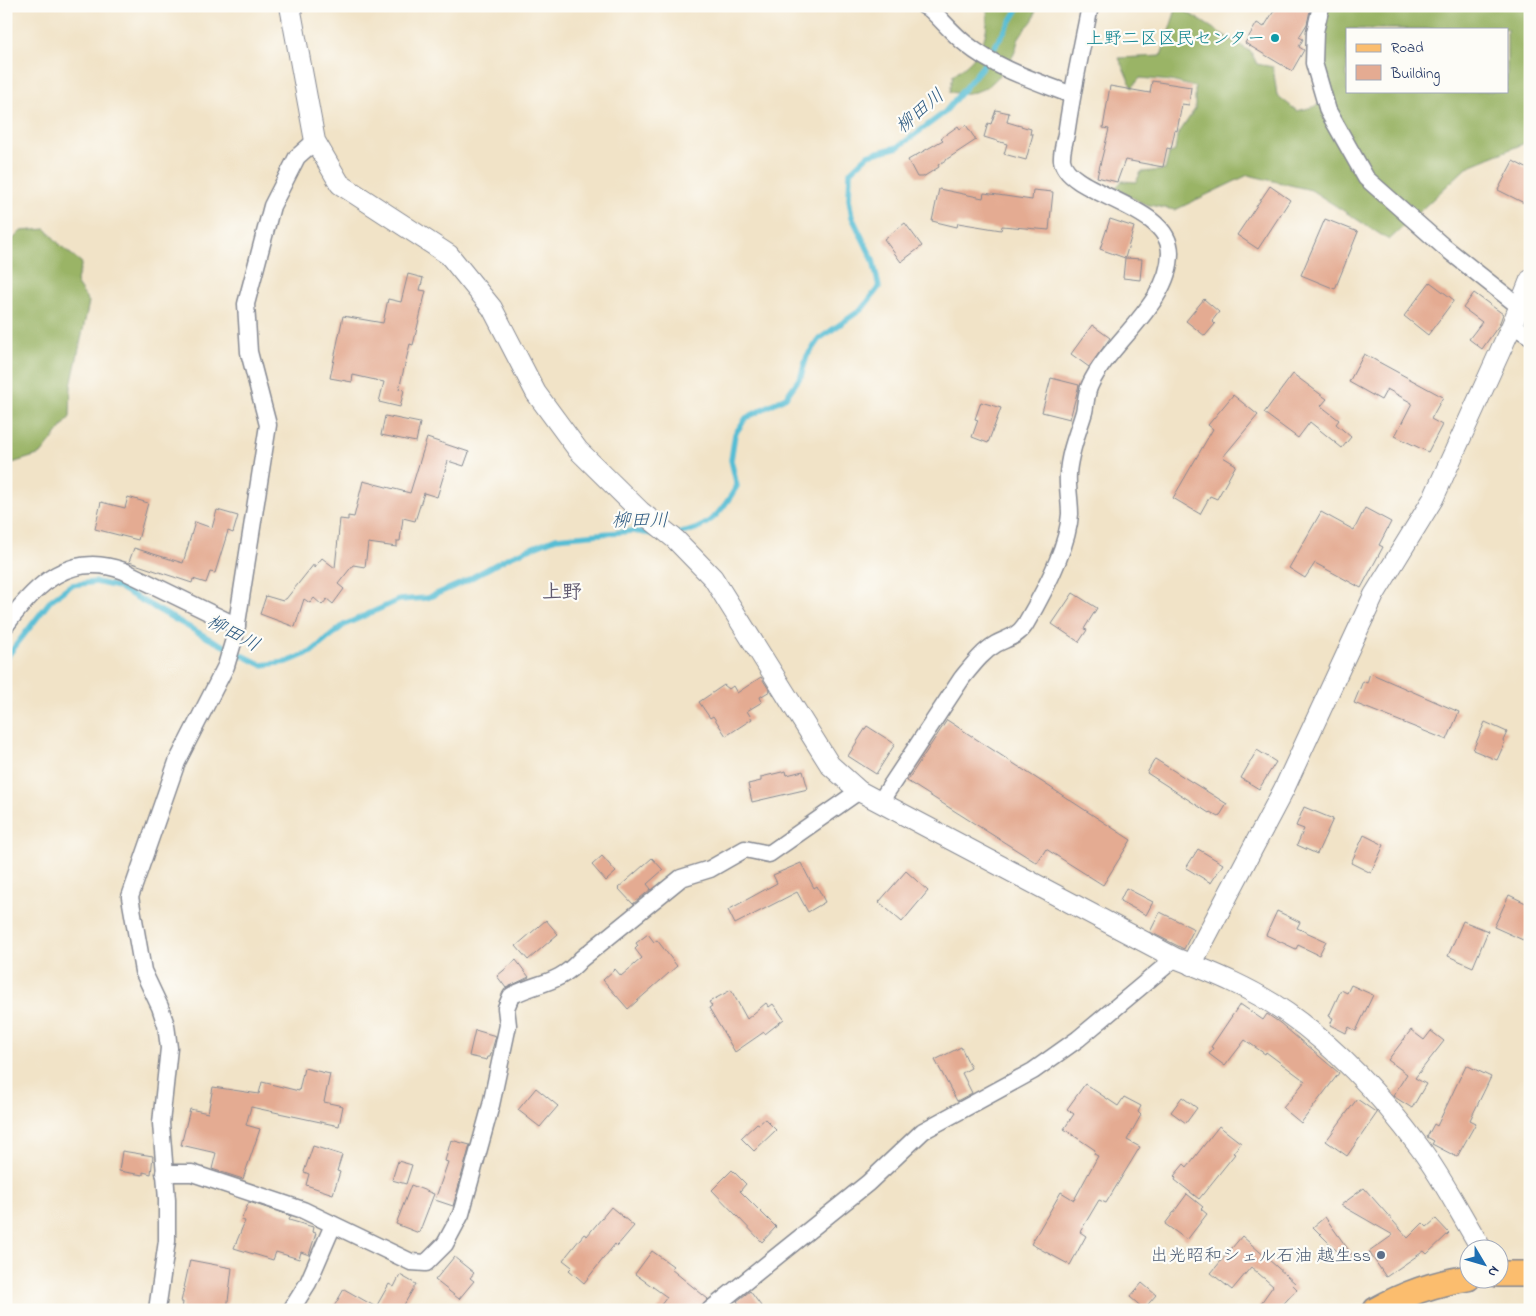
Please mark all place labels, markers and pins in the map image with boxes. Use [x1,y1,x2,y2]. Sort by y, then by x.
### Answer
place label: 上野二区区民センター [1086,27,1265,53]
marker: 上野二区区民センター [1269,32,1281,44]
place label: 出光昭和シェル石油 越生ss [1150,1244,1371,1270]
marker: 出光昭和シェル石油 越生ss [1375,1249,1387,1261]

